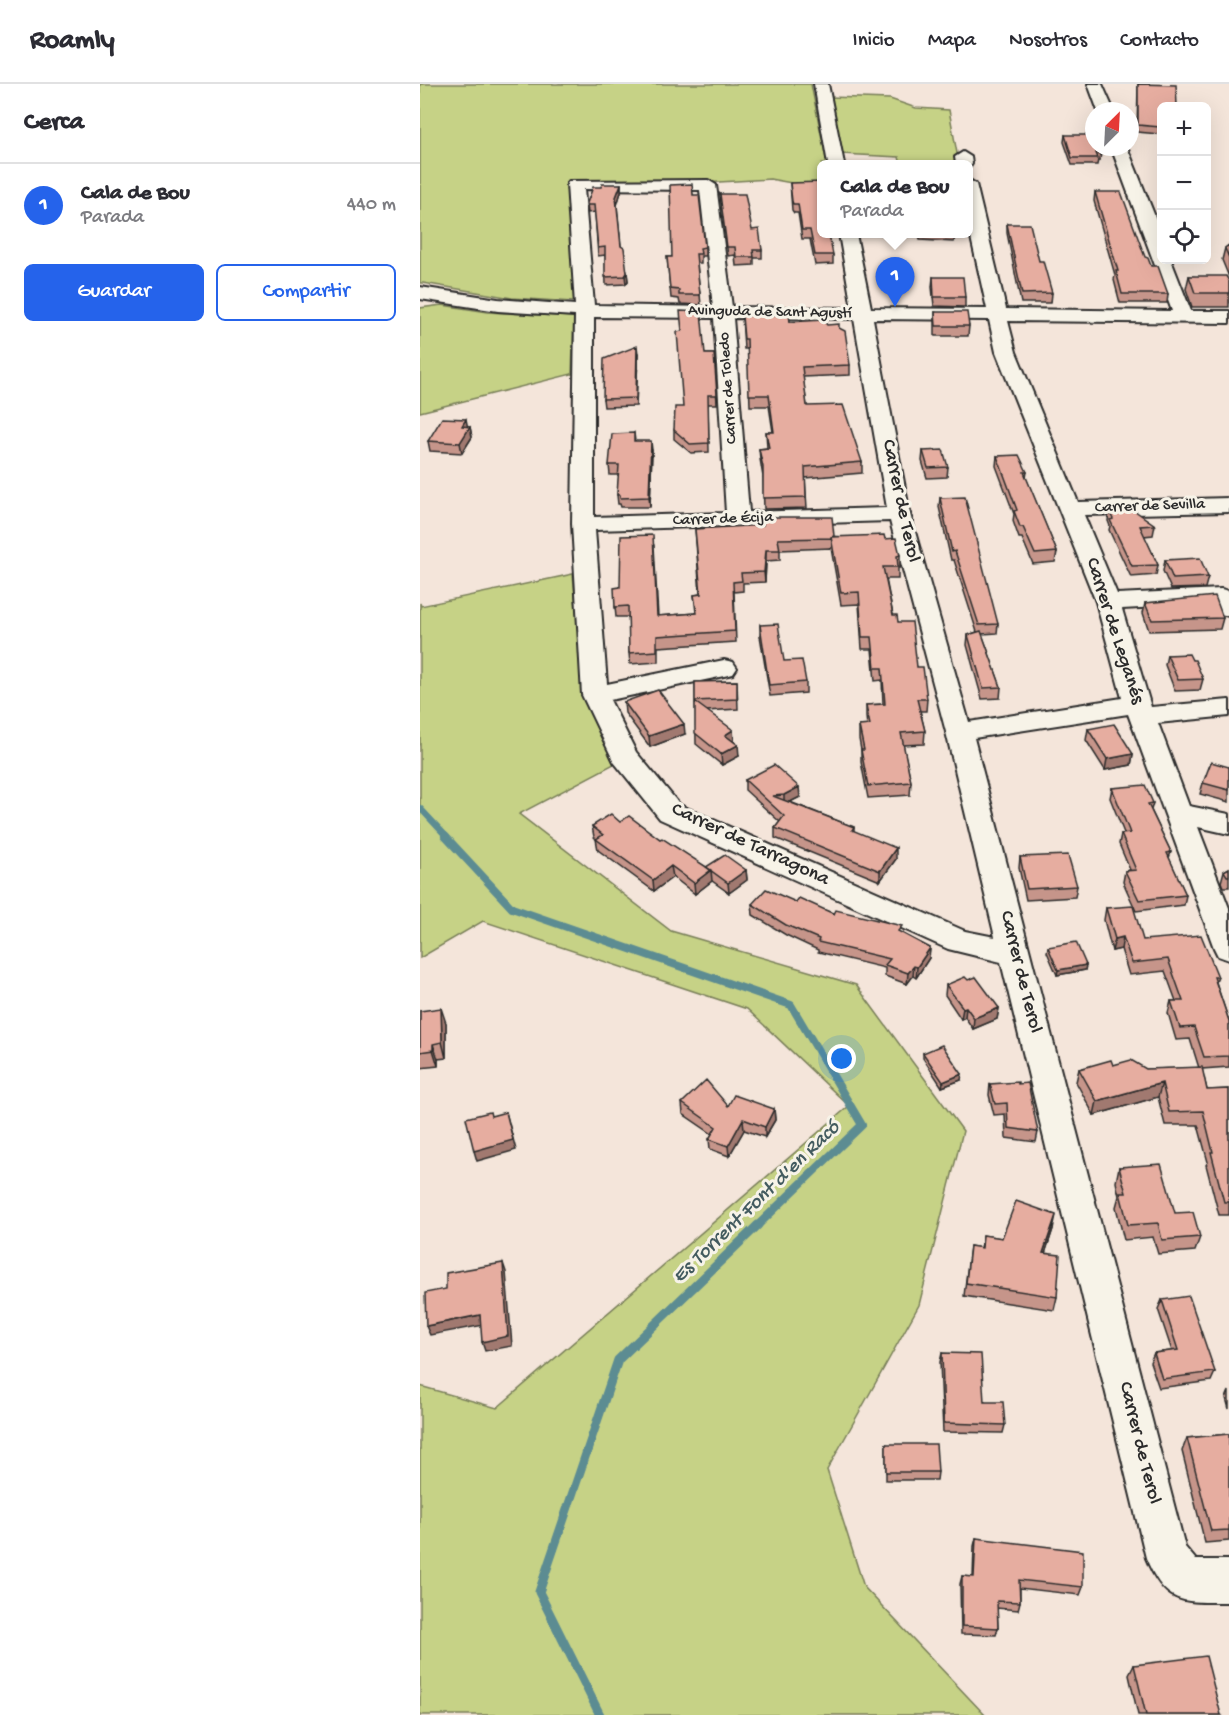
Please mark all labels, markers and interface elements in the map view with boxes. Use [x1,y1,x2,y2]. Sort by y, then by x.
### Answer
text: Roamly [30,25,115,58]
text: Inicio [853,29,895,54]
text: Mapa [928,29,976,54]
text: Nosotros [1009,29,1087,54]
text: Contacto [1120,29,1199,54]
north arrow [1085,102,1139,156]
map controls [1157,102,1211,264]
button: + [1157,102,1211,156]
text: Cerca [24,108,84,139]
button: − [1157,156,1211,210]
popup [817,160,973,238]
text: Cala de Bou [841,175,949,201]
text: Cala de Bou [81,181,190,207]
text: 1 [39,194,48,217]
text: 440 m [347,194,396,217]
text: Parada [841,201,904,224]
text: Parada [81,207,144,230]
button: locate [1157,210,1211,264]
pin: 1 [876,258,914,307]
button: Guardar [24,264,204,321]
button: Compartir [216,264,396,321]
street label: Avinguda de Sant Agustí [688,302,853,324]
street label: Carrer de Toledo [716,332,742,444]
street label: Carrer de Terol [876,438,924,564]
street label: Carrer de Sevilla [1095,496,1206,518]
street label: Carrer de Écija [672,509,775,531]
street label: Carrer de Leganés [1080,555,1149,708]
street label: Carrer de Tarragona [667,798,833,892]
street label: Carrer de Terol [994,909,1046,1035]
your location [827,1044,856,1073]
water label: Es Torrent Font d'en Racó [668,1116,847,1290]
street label: Carrer de Terol [1113,1380,1165,1506]

